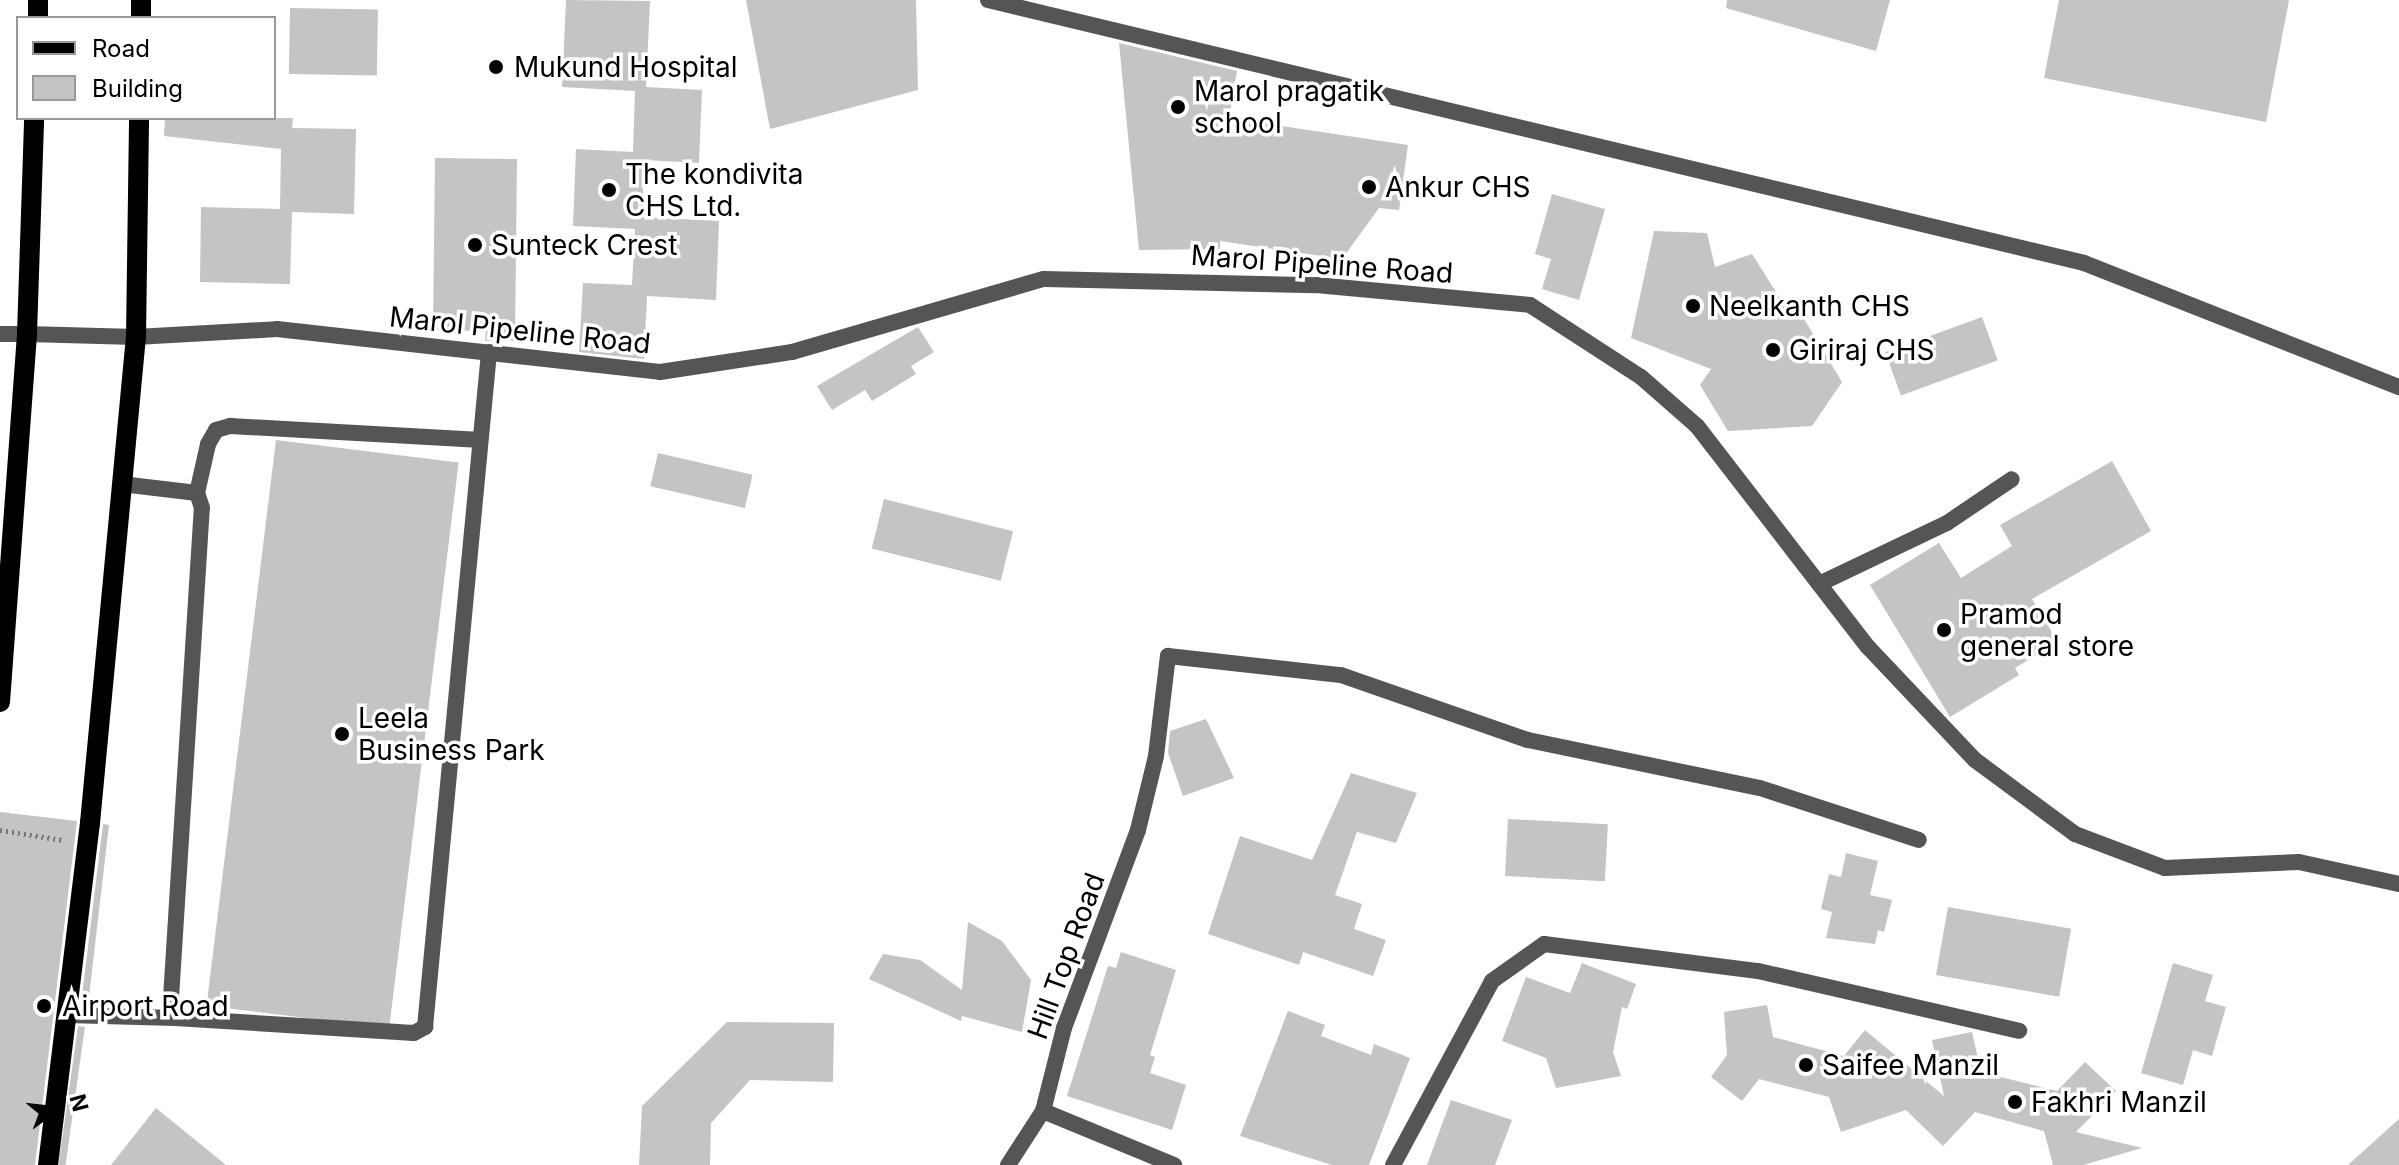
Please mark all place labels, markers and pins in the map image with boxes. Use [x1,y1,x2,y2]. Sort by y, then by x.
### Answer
place label: Mukund Hospital [514,50,737,84]
marker: Mukund Hospital [485,56,507,78]
place label: Marol pragatik school [1194,74,1384,140]
marker: Marol pragatik school [1169,98,1187,116]
place label: The kondivita CHS Ltd. [625,157,803,223]
place label: Ankur CHS [1385,170,1530,204]
marker: Ankur CHS [1360,178,1378,196]
marker: The kondivita CHS Ltd. [600,181,618,199]
place label: Sunteck Crest [491,228,677,262]
marker: Sunteck Crest [466,236,484,254]
place label: Neelkanth CHS [1709,289,1910,323]
marker: Neelkanth CHS [1684,297,1702,315]
place label: Giriraj CHS [1789,333,1935,367]
marker: Giriraj CHS [1764,341,1782,359]
place label: Pramod general store [1960,597,2134,663]
marker: Pramod general store [1935,621,1953,639]
place label: Leela Business Park [358,701,545,767]
marker: Leela Business Park [333,725,351,743]
place label: Airport Road [62,989,229,1023]
marker: Airport Road [33,995,55,1017]
place label: Saifee Manzil [1822,1048,1999,1082]
marker: Saifee Manzil [1797,1056,1815,1074]
place label: Fakhri Manzil [2031,1085,2207,1119]
marker: Fakhri Manzil [2006,1093,2024,1111]

